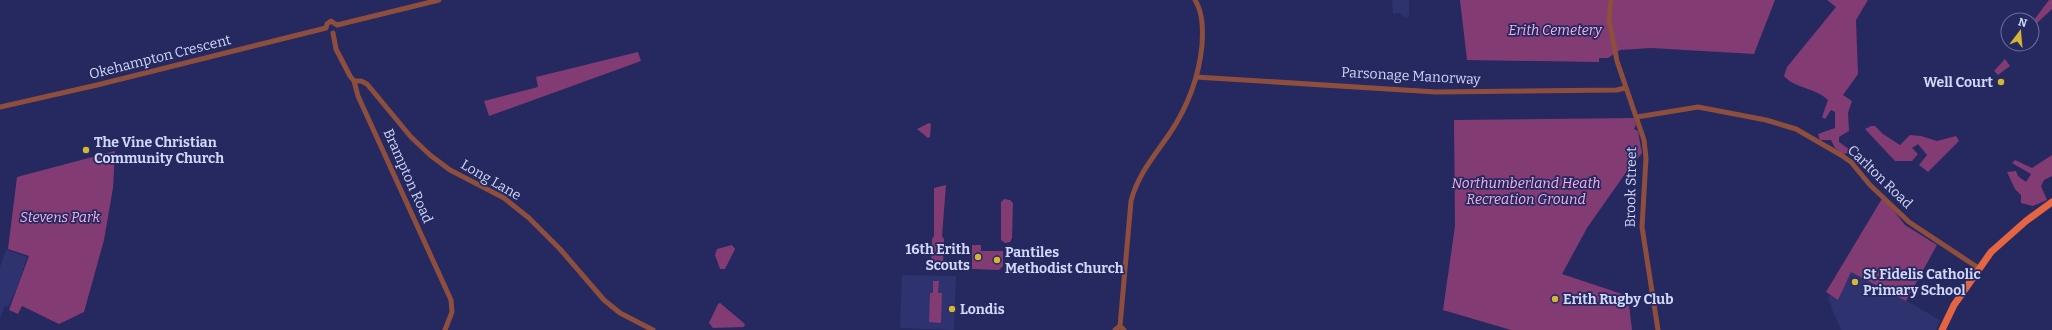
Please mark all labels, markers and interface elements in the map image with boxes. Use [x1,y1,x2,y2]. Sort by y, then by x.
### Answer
north arrow [2000,12,2040,52]
text: N [2017,15,2029,30]
park label: Erith Cemetery [1508,22,1603,39]
street label: Okehampton Crescent [87,31,233,83]
street label: Parsonage Manorway [1341,64,1482,88]
place label: Well Court [1923,74,1993,91]
marker: Well Court [1996,77,2006,87]
street label: Brampton Road [380,126,436,226]
place label: The Vine Christian Community Church [94,134,224,167]
street label: Carlton Road [1844,142,1916,212]
marker: The Vine Christian Community Church [81,145,91,155]
street label: Brook Street [1622,146,1640,228]
street label: Long Lane [458,156,524,204]
park label: Northumberland Heath Recreation Ground [1451,175,1601,208]
park label: Stevens Park [20,209,101,226]
place label: 16th Erith Scouts [905,241,970,274]
place label: Pantiles Methodist Church [1005,244,1124,277]
marker: 16th Erith Scouts [973,252,983,262]
marker: Pantiles Methodist Church [992,255,1002,265]
place label: St Fidelis Catholic Primary School [1863,266,1981,299]
marker: St Fidelis Catholic Primary School [1850,277,1860,287]
place label: Erith Rugby Club [1563,291,1673,308]
marker: Erith Rugby Club [1550,294,1560,304]
place label: Londis [960,301,1005,318]
marker: Londis [947,304,957,314]

